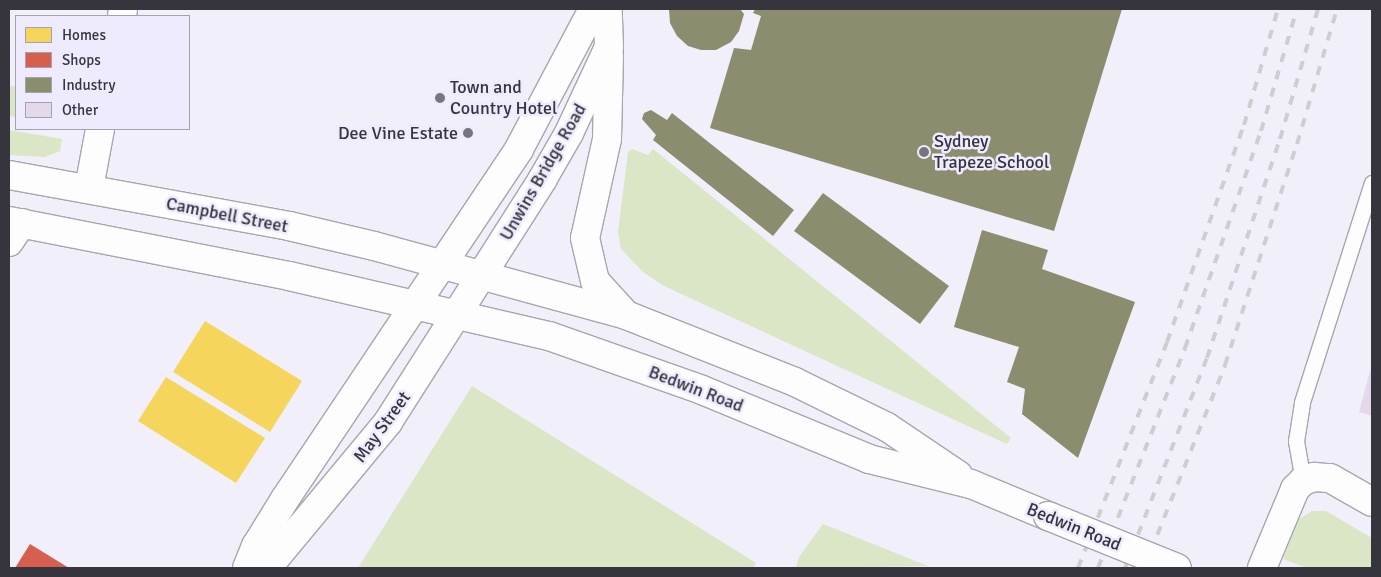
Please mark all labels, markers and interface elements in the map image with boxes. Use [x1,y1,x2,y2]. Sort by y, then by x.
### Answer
legend [15,15,190,130]
text: Homes [62,26,106,44]
text: Shops [62,51,101,69]
text: Industry [62,76,115,94]
place label: Town and Country Hotel [450,77,557,120]
marker: Town and Country Hotel [434,92,446,104]
street label: Unwins Bridge Road [495,100,591,244]
text: Other [62,101,98,119]
place label: Dee Vine Estate [338,122,458,144]
marker: Dee Vine Estate [462,127,474,139]
place label: Sydney Trapeze School [934,131,1049,173]
marker: Sydney Trapeze School [918,146,930,158]
street label: Campbell Street [164,193,290,237]
street label: Bedwin Road [646,361,746,417]
street label: May Street [349,387,415,467]
street label: Bedwin Road [1024,498,1124,556]

